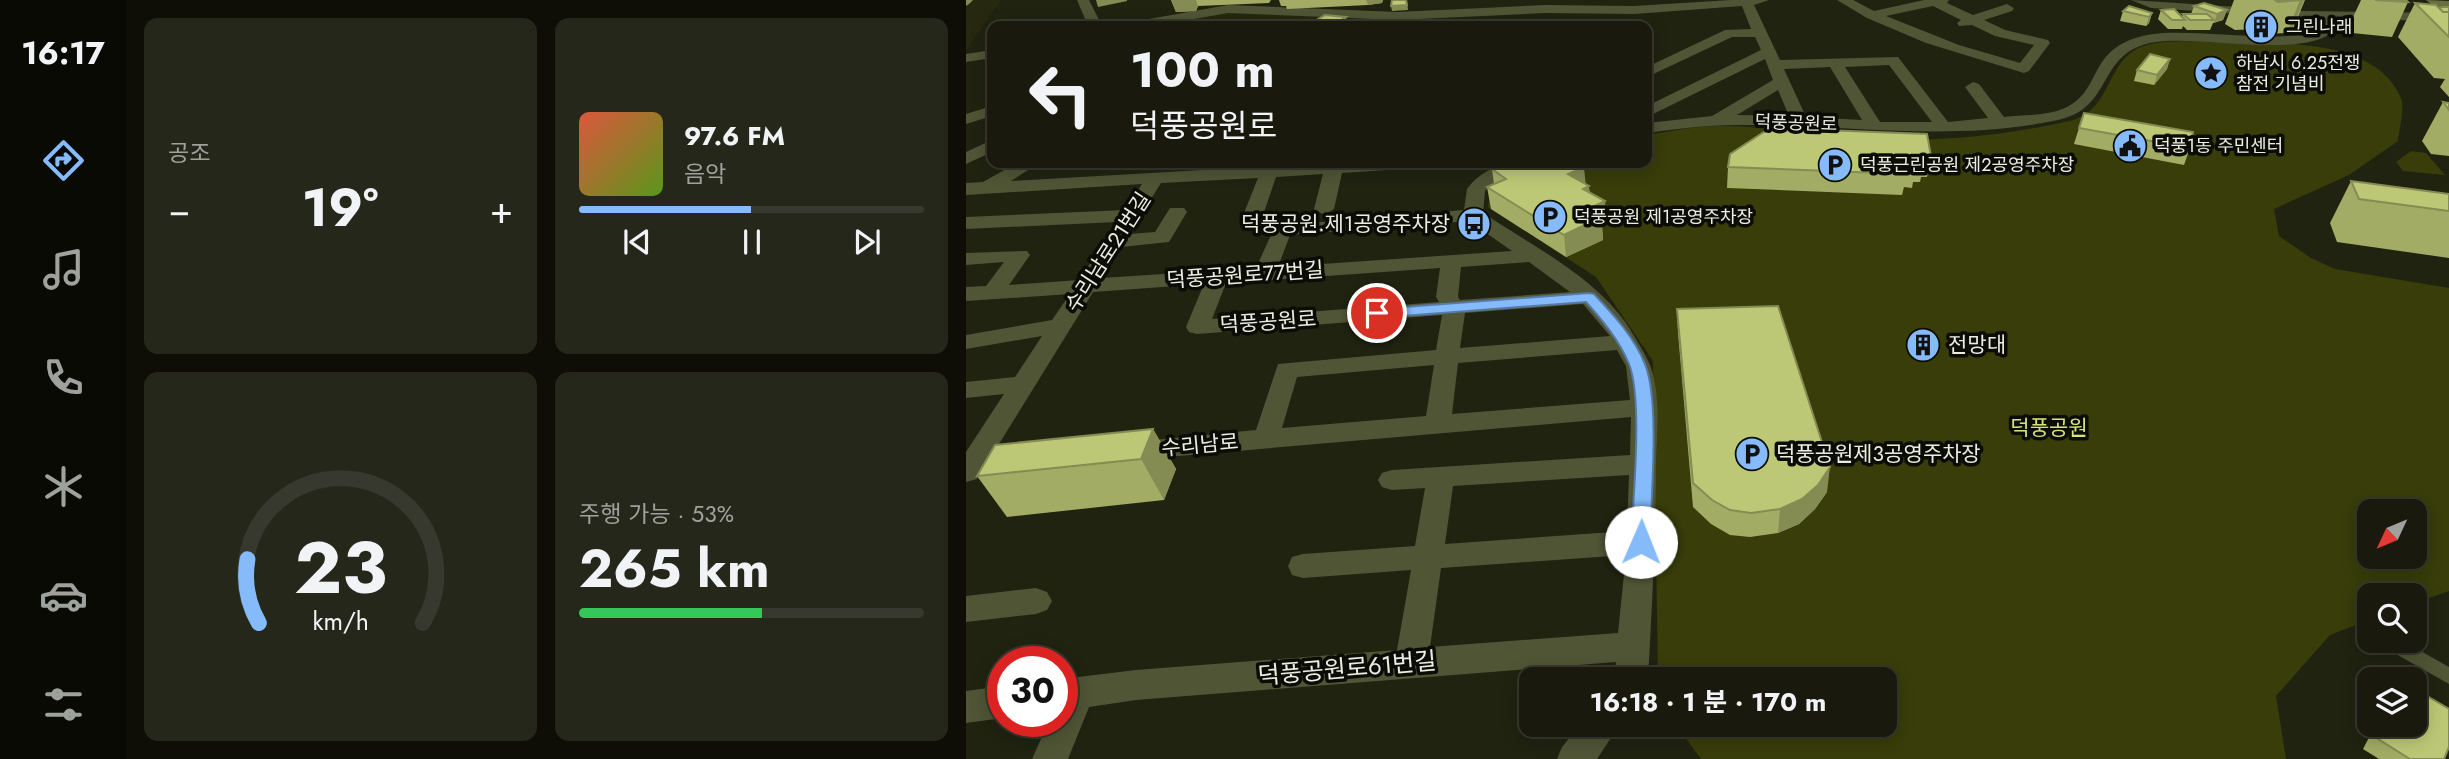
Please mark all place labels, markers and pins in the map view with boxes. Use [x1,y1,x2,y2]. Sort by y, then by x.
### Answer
building icon: 그린나래 [2242,8,2280,46]
place label: 그린나래 [2286,14,2352,40]
place label: 하남시 6.25전쟁 참전 기념비 [2236,50,2360,97]
place icon: 하남시 6.25전쟁 참전 기념비 [2192,54,2230,92]
public building icon: 덕풍1동 주민센터 [2111,127,2149,165]
place label: 덕풍1동 주민센터 [2154,133,2283,159]
parking icon: 덕풍근린공원 제2공영주차장 [1816,146,1854,184]
place label: 덕풍근린공원 제2공영주차장 [1860,152,2074,178]
parking icon: 덕풍공원 제1공영주차장 [1531,198,1569,236]
place label: 덕풍공원 제1공영주차장 [1574,204,1753,230]
bus stop icon: 덕풍공원.제1공영주차장 [1455,205,1493,243]
place label: 덕풍공원.제1공영주차장 [1241,209,1450,239]
pin [1347,283,1407,343]
building icon: 전망대 [1904,326,1942,364]
place label: 전망대 [1948,330,2006,360]
parking icon: 덕풍공원제3공영주차장 [1733,435,1771,473]
place label: 덕풍공원제3공영주차장 [1776,439,1981,469]

